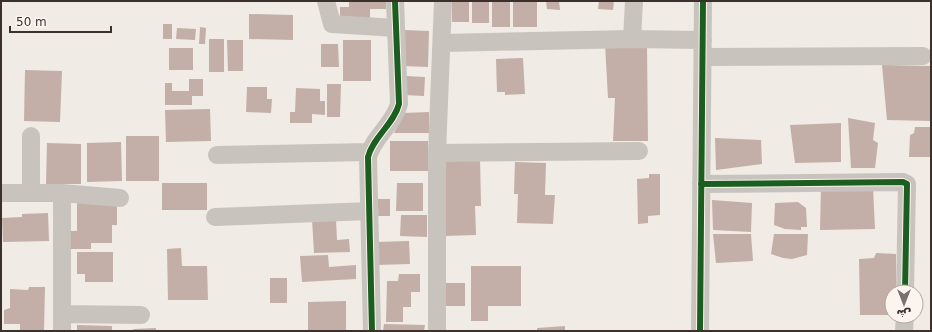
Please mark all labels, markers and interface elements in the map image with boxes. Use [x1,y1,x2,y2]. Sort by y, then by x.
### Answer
scale bar [10,8,111,34]
text: 50 m [16,15,47,29]
north arrow [884,284,924,324]
text: ش [896,307,912,320]

